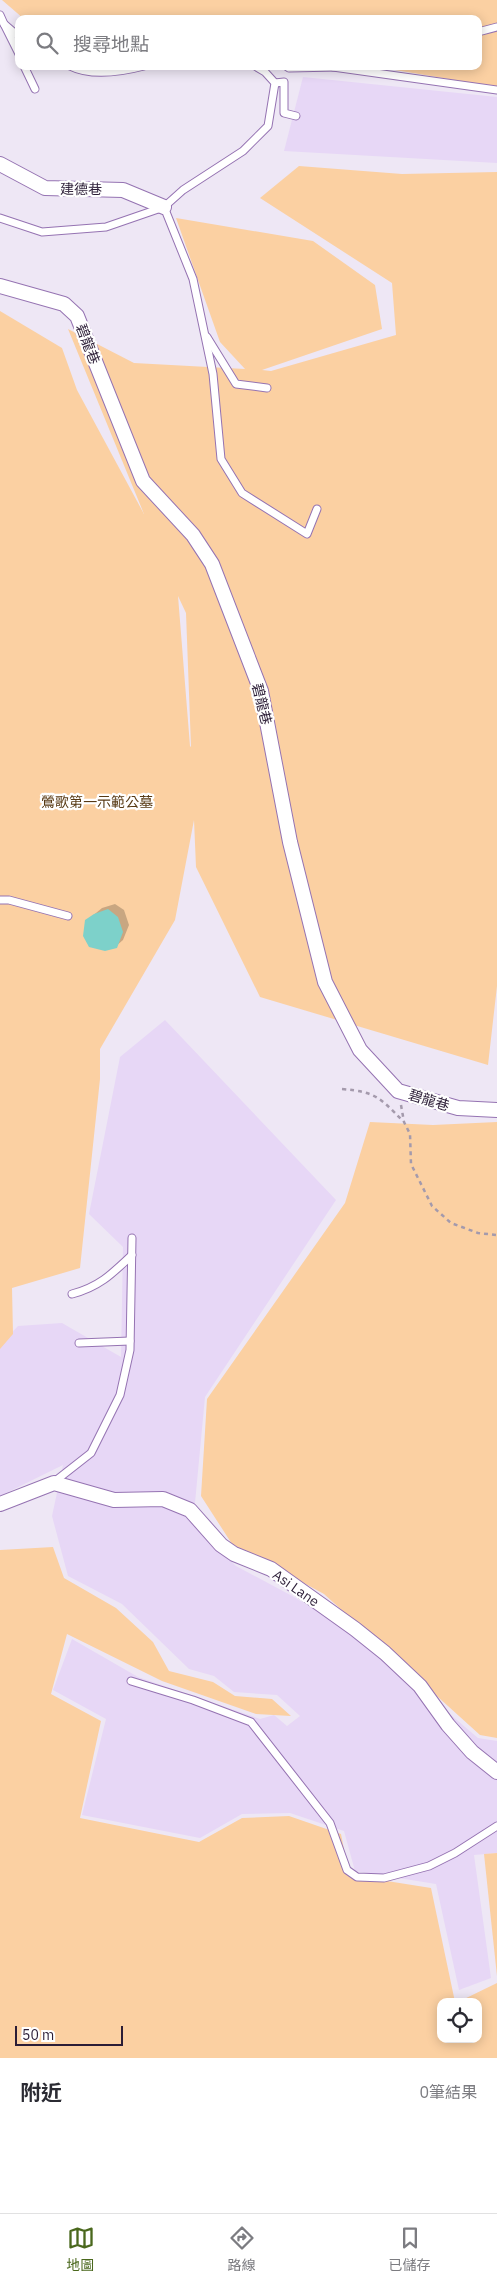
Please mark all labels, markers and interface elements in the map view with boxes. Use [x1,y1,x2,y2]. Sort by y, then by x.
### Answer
search box [15,15,482,70]
icon: search [33,29,61,57]
text: 搜尋地點 [73,32,149,56]
street label: 建德巷 [60,180,102,198]
street label: 碧龍巷 [72,321,104,367]
street label: 碧龍巷 [248,681,276,727]
park label: 鶯歌第一示範公墓 [41,793,153,811]
street label: 碧龍巷 [406,1085,452,1115]
street label: Asi Lane [269,1566,323,1611]
map controls [437,1998,482,2043]
button: locate [437,1998,482,2043]
scale bar [15,2023,122,2046]
text: 50 m [22,2026,54,2044]
text: 附近 [20,2078,62,2106]
text: 0筆結果 [419,2082,477,2102]
tab: 地圖 [67,2224,95,2274]
tab: 路線 [228,2224,256,2274]
tab: 已儲存 [389,2224,431,2274]

